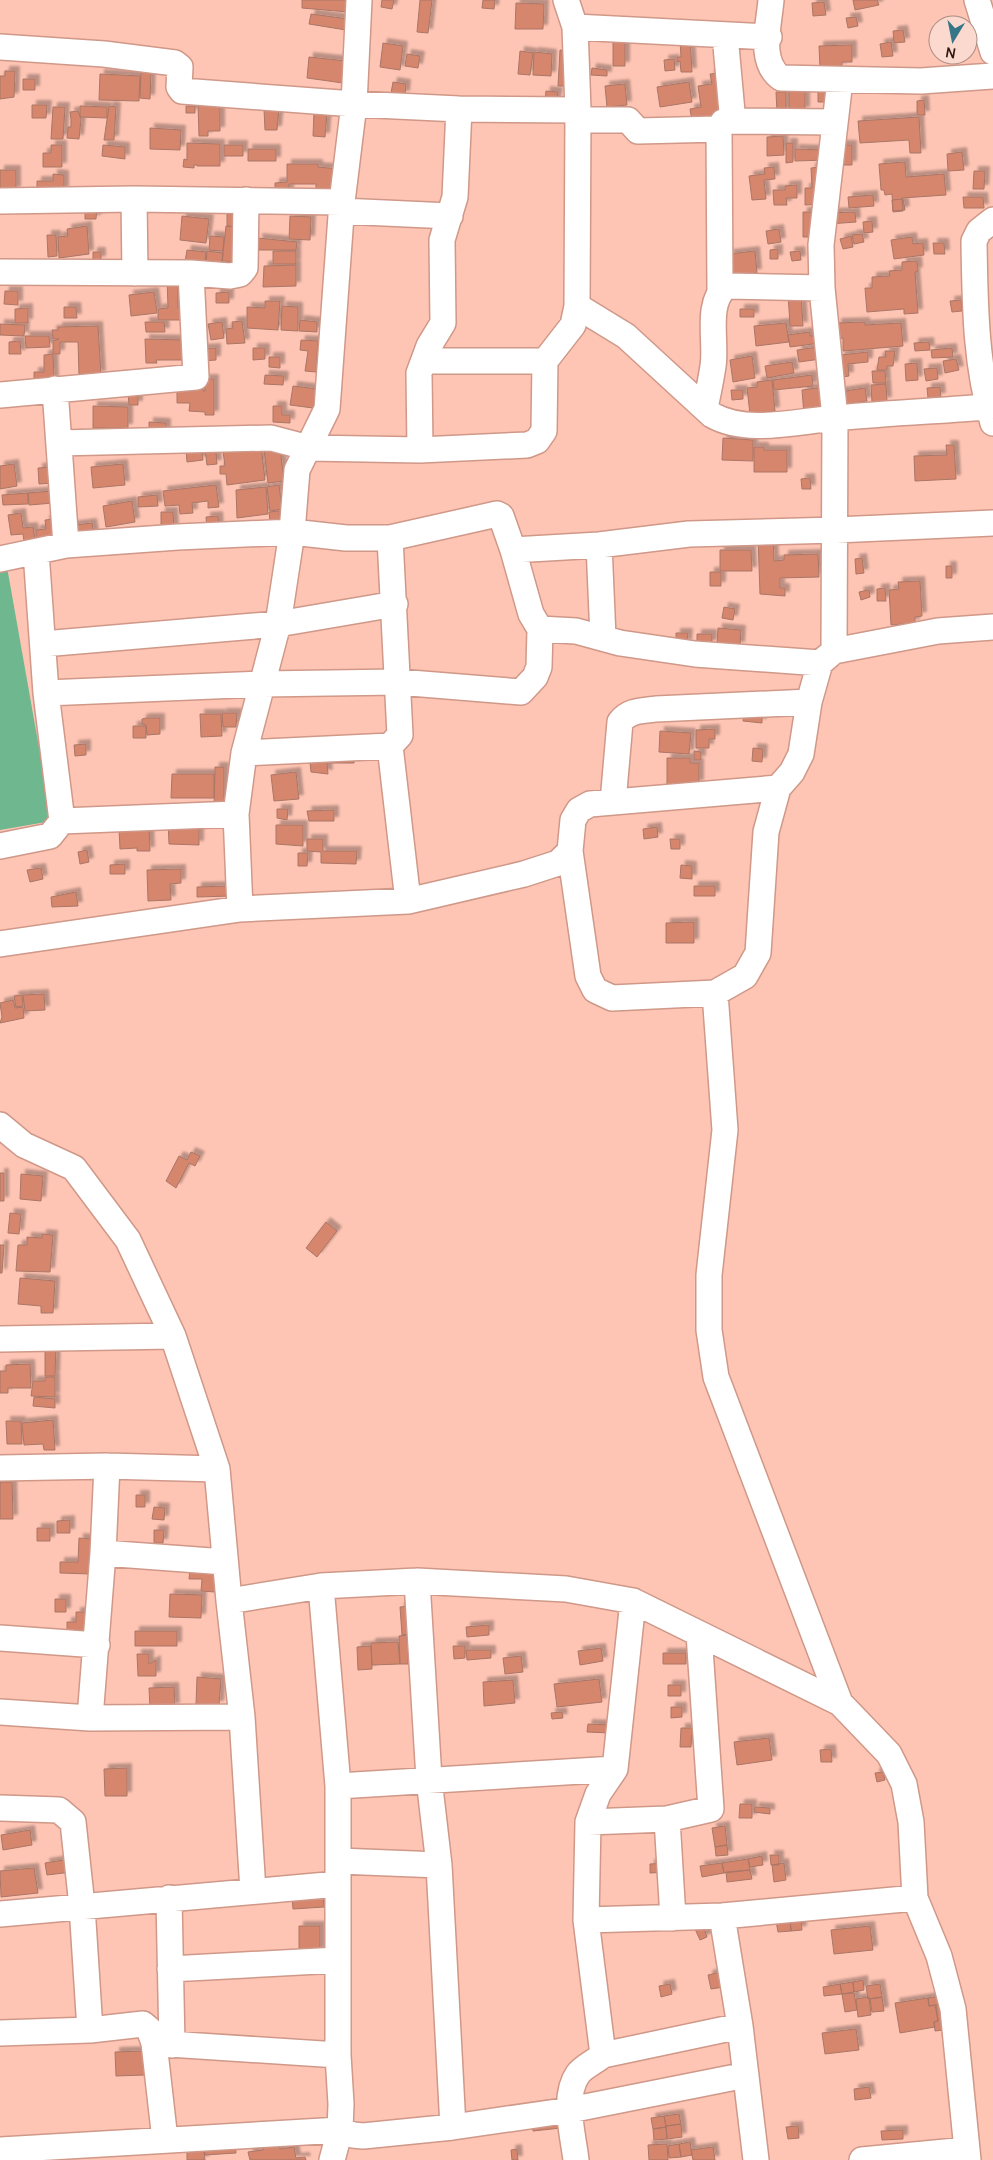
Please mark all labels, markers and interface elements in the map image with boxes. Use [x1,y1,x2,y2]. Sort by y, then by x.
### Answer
north arrow [928,15,978,65]
text: N [944,43,957,64]

